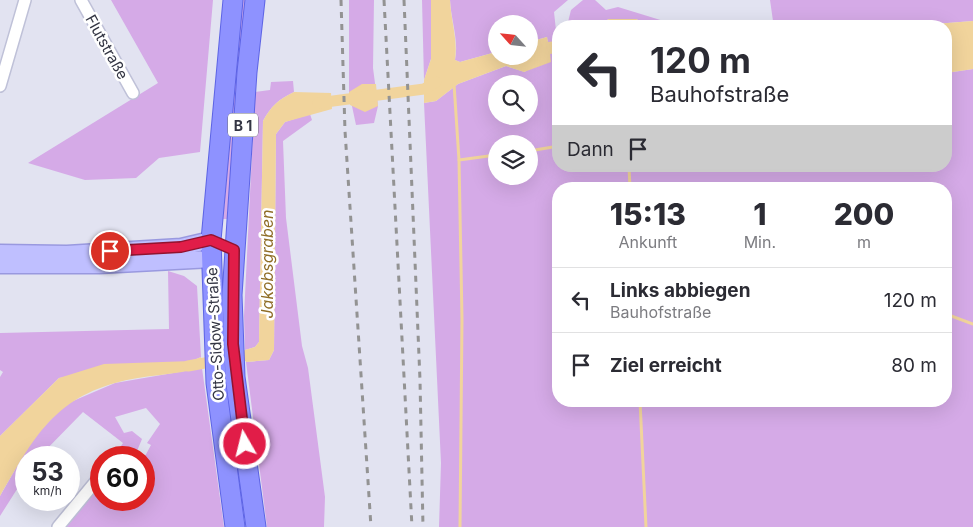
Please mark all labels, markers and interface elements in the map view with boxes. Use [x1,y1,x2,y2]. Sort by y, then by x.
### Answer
street label: Flutstraße [81,11,133,83]
north arrow [488,15,538,65]
map controls [488,15,538,185]
text: 120 m [650,39,751,81]
icon: left [567,40,632,105]
button: search [488,75,538,125]
text: Bauhofstraße [650,81,789,107]
road number: B 1 [228,114,258,136]
button: layers [488,135,538,185]
icon: arrive [624,135,652,163]
text: Dann [567,138,614,161]
text: 15:13 [610,196,686,232]
text: 1 [753,196,766,232]
text: 200 [834,196,894,232]
water label: Jakobsgraben [257,209,277,319]
pin [89,230,131,272]
text: Ankunft [618,232,677,252]
text: Min. [744,232,776,252]
text: m [857,232,871,252]
icon: arrive [96,237,124,265]
street label: Otto-Sidow-Straße [202,267,228,401]
text: Links abbiegen [610,279,751,302]
icon: left [567,286,595,314]
text: 120 m [884,289,937,312]
text: Bauhofstraße [610,302,711,322]
icon: arrive [567,351,595,379]
text: Ziel erreicht [610,354,722,377]
text: 80 m [891,354,937,377]
position arrow [218,417,270,469]
speed limit sign: 60 [90,446,155,511]
text: 53 [31,457,64,487]
text: km/h [33,483,62,498]

